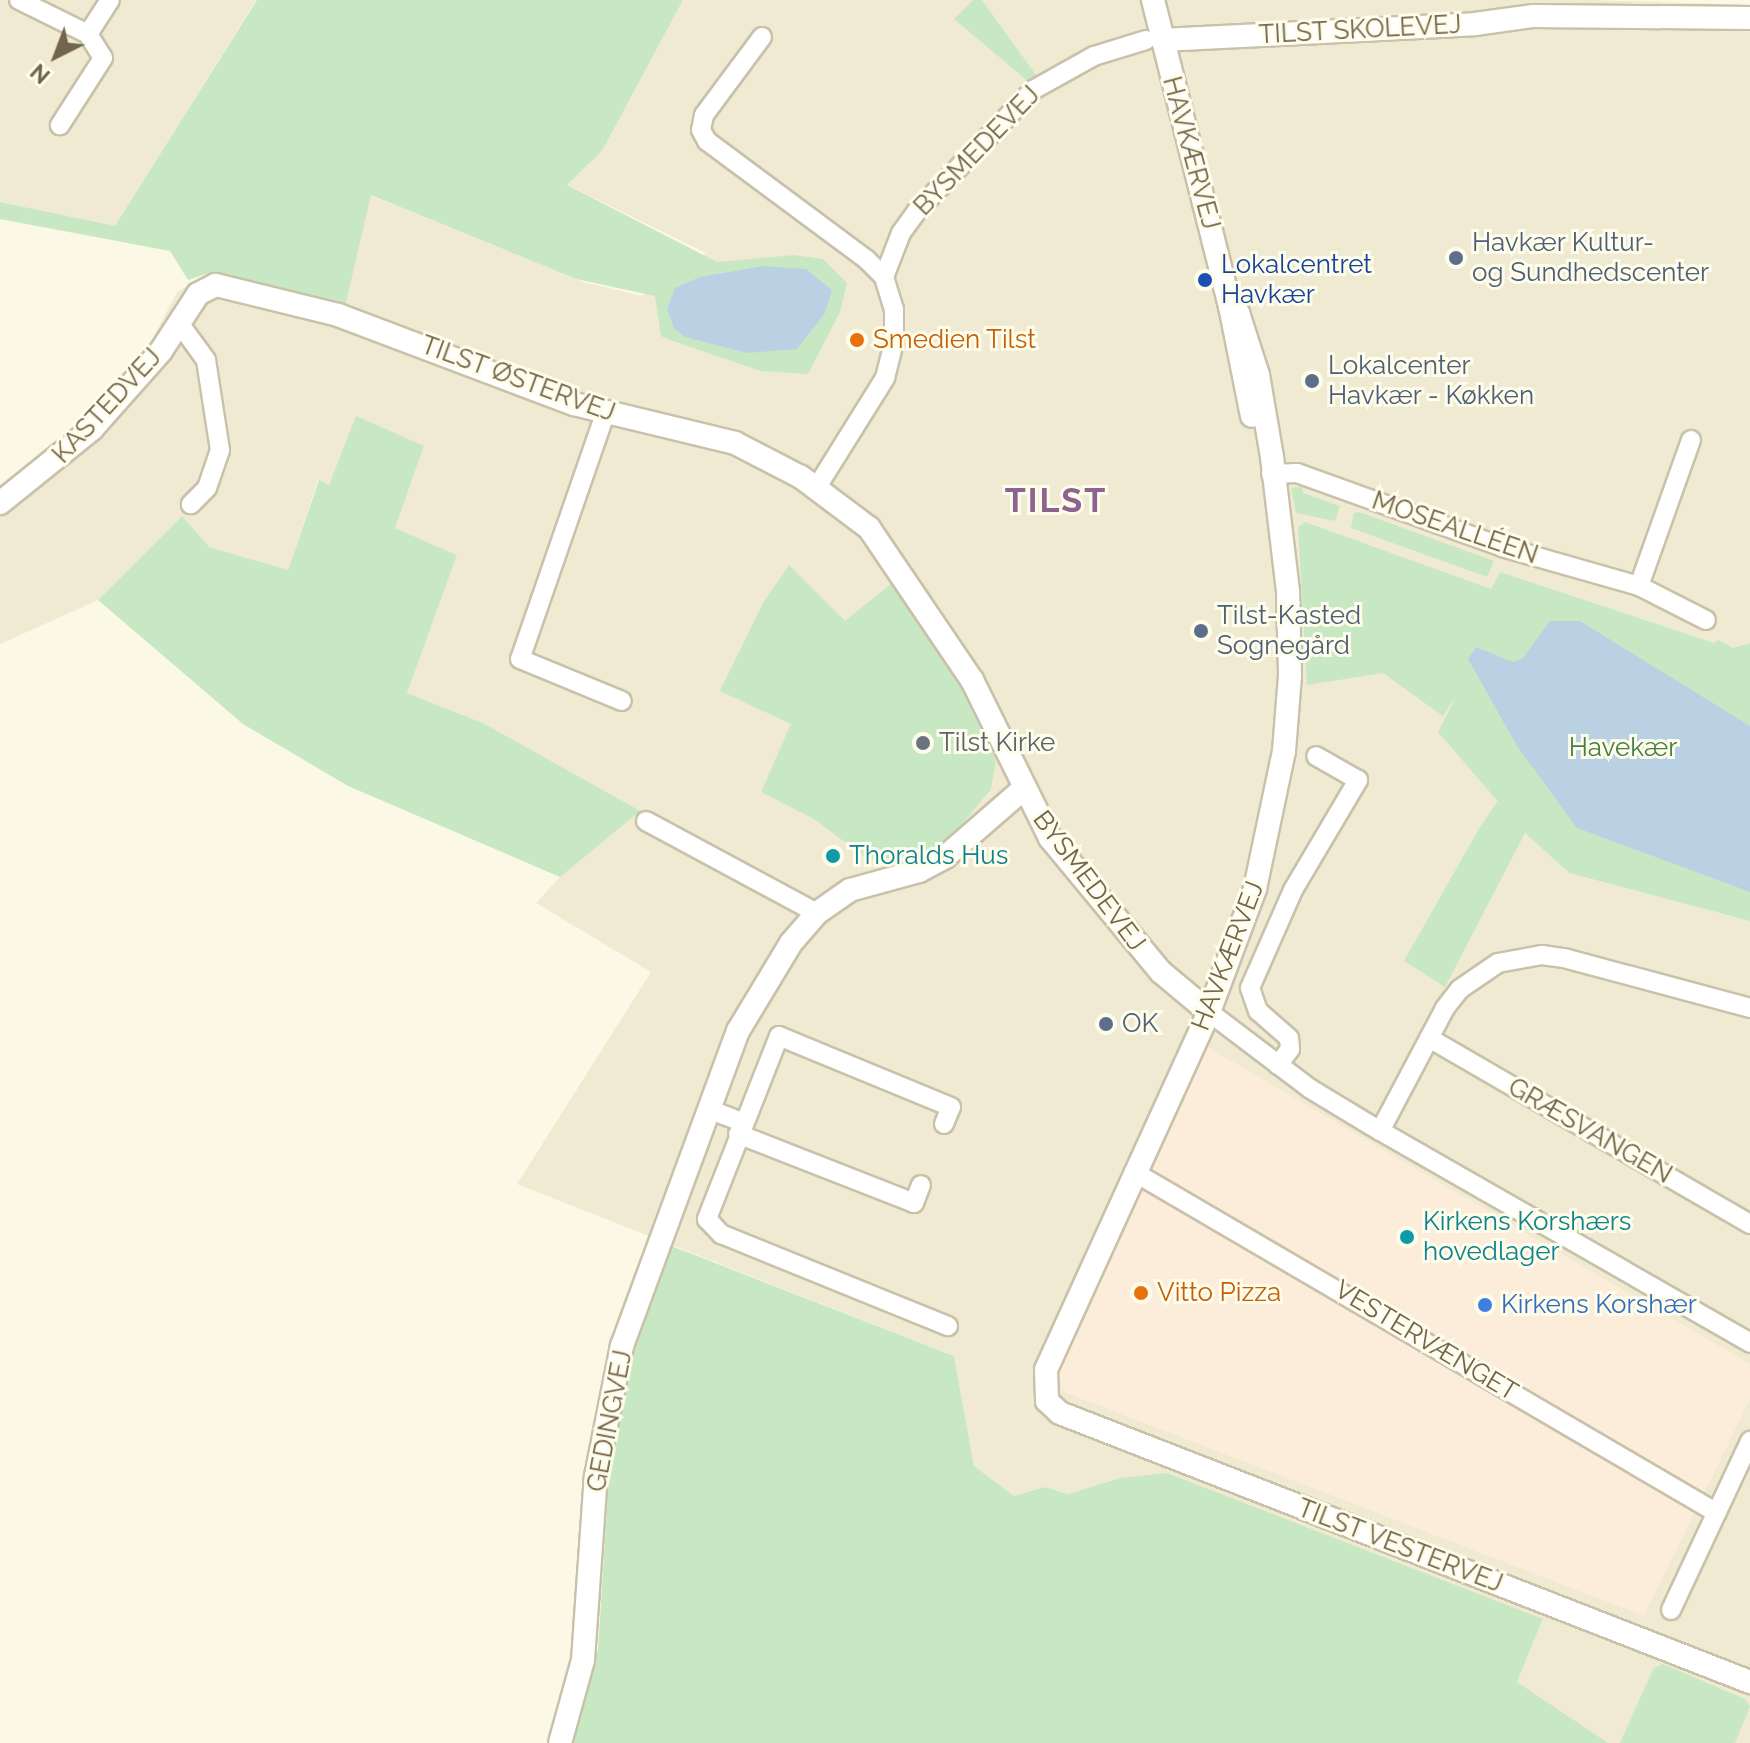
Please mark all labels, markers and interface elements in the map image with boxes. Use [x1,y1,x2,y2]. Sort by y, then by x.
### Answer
street label: TILST SKOLEVEJ [1257,9,1463,51]
north arrow [16,16,96,96]
text: N [25,59,55,89]
street label: HAVKÆRVEJ [1156,73,1226,233]
street label: BYSMEDEVEJ [908,80,1046,222]
place label: Havkær Kultur- og Sundhedscenter [1472,227,1709,288]
place label: Lokalcentret Havkær [1221,249,1372,310]
marker: Havkær Kultur- og Sundhedscenter [1447,249,1465,267]
marker: Lokalcentret Havkær [1196,271,1214,289]
place label: Smedien Tilst [873,324,1037,356]
street label: TILST ØSTERVEJ [416,329,620,429]
marker: Smedien Tilst [848,331,866,349]
street label: KASTEDVEJ [46,342,168,470]
place label: Lokalcenter Havkær - Køkken [1328,350,1535,412]
marker: Lokalcenter Havkær - Køkken [1303,372,1321,390]
district label: TILST [1005,481,1107,521]
street label: MOSEALLÉEN [1368,485,1542,571]
place label: Tilst-Kasted Sognegård [1217,600,1361,662]
marker: Tilst-Kasted Sognegård [1192,622,1210,640]
place label: Tilst Kirke [939,727,1055,759]
park label: Havekær [1569,732,1677,764]
marker: Tilst Kirke [914,734,932,752]
street label: BYSMEDEVEJ [1026,805,1152,957]
place label: Thoralds Hus [849,840,1008,872]
marker: Thoralds Hus [824,847,842,865]
street label: HAVKÆRVEJ [1185,877,1271,1035]
place label: OK [1122,1008,1158,1040]
marker: OK [1097,1015,1115,1033]
street label: GRÆSVANGEN [1502,1071,1678,1191]
place label: Kirkens Korshærs hovedlager [1423,1206,1631,1268]
marker: Kirkens Korshærs hovedlager [1398,1228,1416,1246]
street label: VESTERVÆNGET [1329,1274,1523,1408]
place label: Vitto Pizza [1157,1277,1281,1309]
marker: Vitto Pizza [1132,1284,1150,1302]
place label: Kirkens Korshær [1501,1289,1697,1321]
marker: Kirkens Korshær [1476,1296,1494,1314]
street label: GEDINGVEJ [581,1348,639,1494]
street label: TILST VESTERVEJ [1292,1492,1508,1600]

